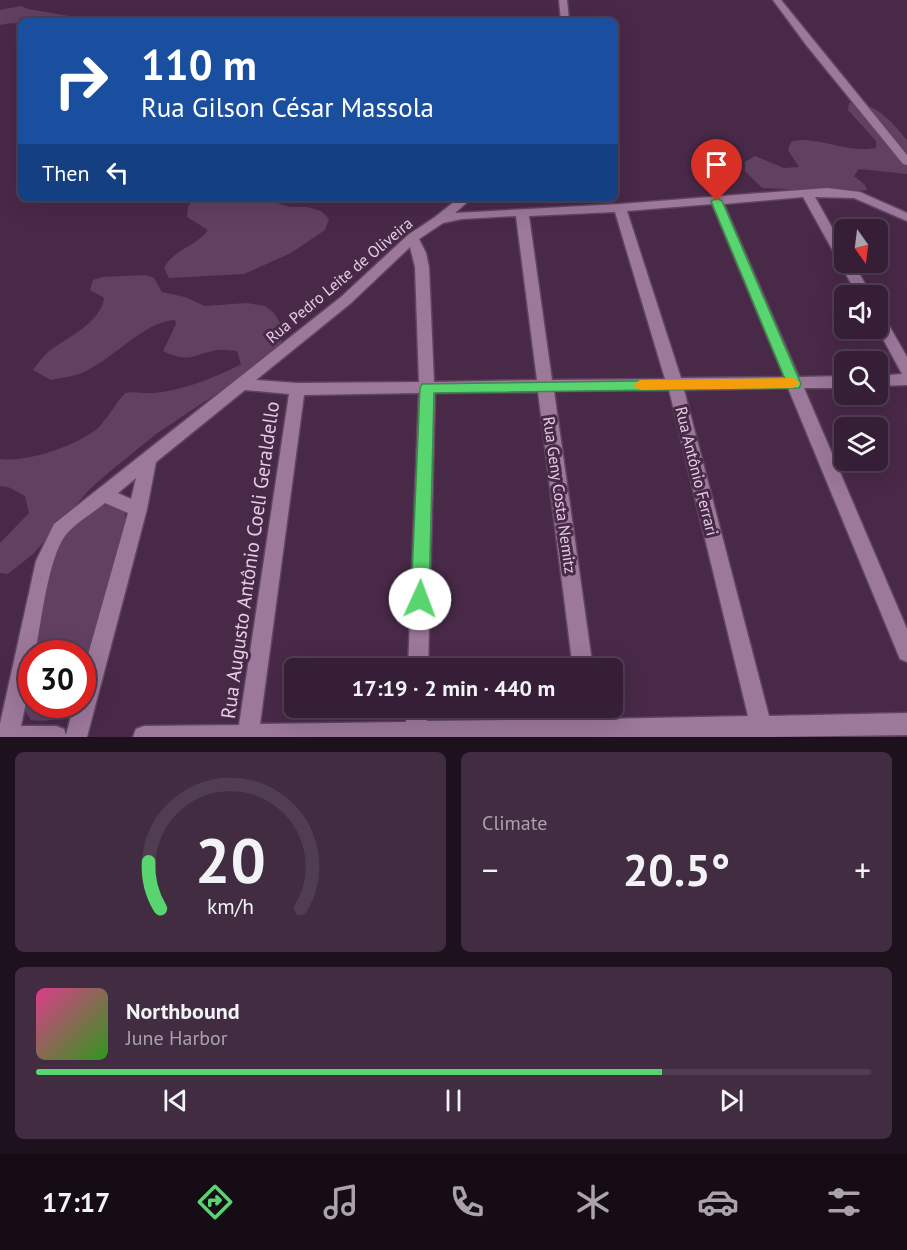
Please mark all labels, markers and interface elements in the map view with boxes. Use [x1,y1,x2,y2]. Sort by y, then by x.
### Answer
text: 110 m [141,37,257,92]
icon: right [42,42,120,120]
text: Rua Gilson César Massola [141,90,434,124]
pin [691,139,742,201]
icon: arrive [700,148,733,181]
icon: left [101,156,134,189]
text: Then [42,159,89,187]
street label: Rua Pedro Leite de Oliveira [262,213,416,347]
north arrow [834,219,888,273]
map controls [834,219,888,471]
button: sound [834,285,888,339]
button: search [834,351,888,405]
street label: Rua Augusto Antônio Coeli Geraldello [215,400,285,720]
street label: Rua Antônio Ferrari [671,404,723,538]
street label: Rua Geny Costa Nemitz [539,415,581,575]
button: layers [834,417,888,471]
position arrow [388,567,452,631]
speed limit sign: 30 [18,640,96,718]
text: 17:19 · 2 min · 440 m [352,674,555,702]
text: Climate [482,810,548,836]
text: 20 [195,819,266,900]
text: 20.5° [623,840,730,898]
text: − [482,848,499,891]
text: + [854,848,871,891]
text: km/h [207,892,254,920]
text: Northbound [126,997,240,1025]
text: June Harbor [126,1025,228,1051]
icon: previous [159,1084,192,1117]
icon: pause [437,1084,470,1117]
icon: next [715,1084,748,1117]
icon: directions [194,1181,236,1223]
icon: music [320,1181,362,1223]
icon: phone [446,1181,488,1223]
icon: climate [572,1181,614,1223]
icon: car [697,1181,739,1223]
icon: filters [823,1181,865,1223]
text: 17:17 [42,1185,110,1219]

